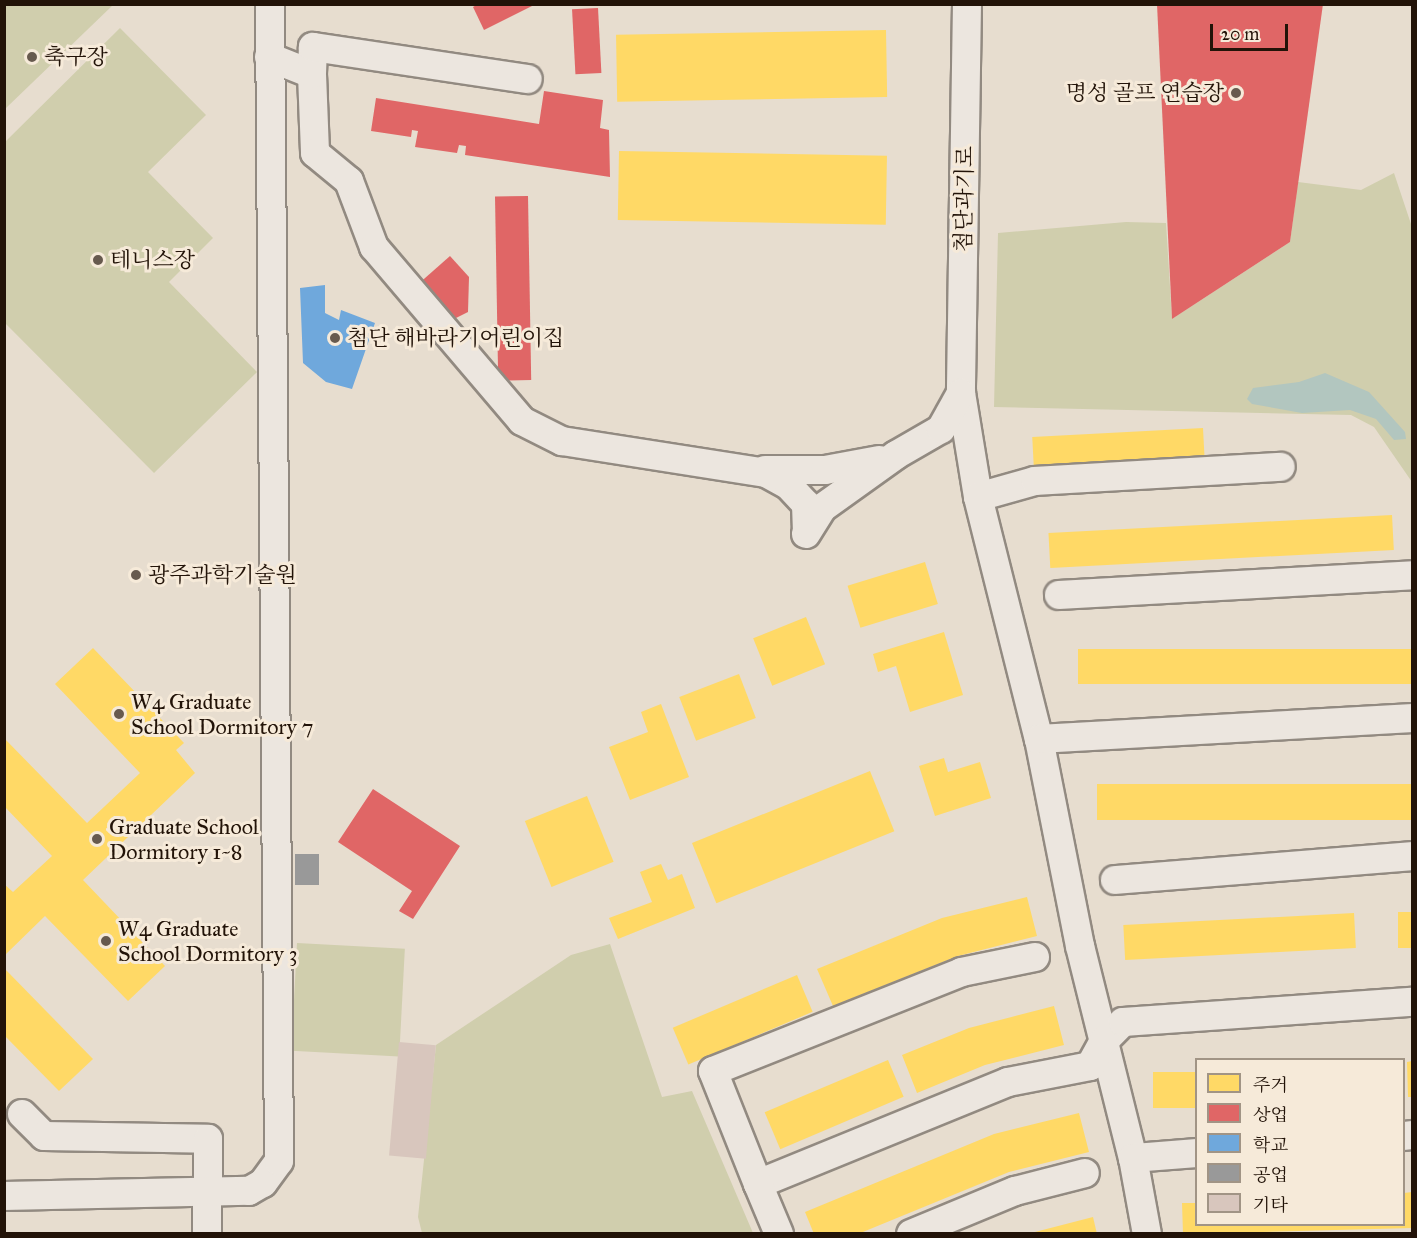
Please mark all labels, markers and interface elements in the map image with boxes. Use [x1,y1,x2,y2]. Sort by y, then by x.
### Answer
scale bar [1213,12,1291,50]
text: 20 m [1221,23,1259,45]
place label: 축구장 [44,44,108,70]
marker: 축구장 [25,50,39,64]
place label: 명성 골프 연습장 [1066,80,1224,106]
marker: 명성 골프 연습장 [1229,86,1243,100]
street label: 첨단과기로 [950,146,978,252]
place label: 테니스장 [110,247,195,273]
marker: 테니스장 [91,253,105,267]
place label: 첨단 해바라기어린이집 [347,325,564,351]
marker: 첨단 해바라기어린이집 [328,331,342,345]
place label: 광주과학기술원 [148,562,297,588]
marker: 광주과학기술원 [129,568,143,582]
place label: W4 Graduate School Dormitory 7 [131,688,313,740]
marker: W4 Graduate School Dormitory 7 [112,707,126,721]
place label: Graduate School Dormitory 1~8 [109,813,259,864]
marker: Graduate School Dormitory 1~8 [90,832,104,846]
place label: W4 Graduate School Dormitory 3 [118,915,297,966]
marker: W4 Graduate School Dormitory 3 [99,934,113,948]
legend [1195,1058,1405,1226]
text: 주거 [1253,1074,1288,1096]
text: 상업 [1253,1104,1288,1126]
text: 학교 [1253,1134,1288,1156]
text: 공업 [1253,1164,1288,1186]
text: 기타 [1253,1194,1288,1216]

